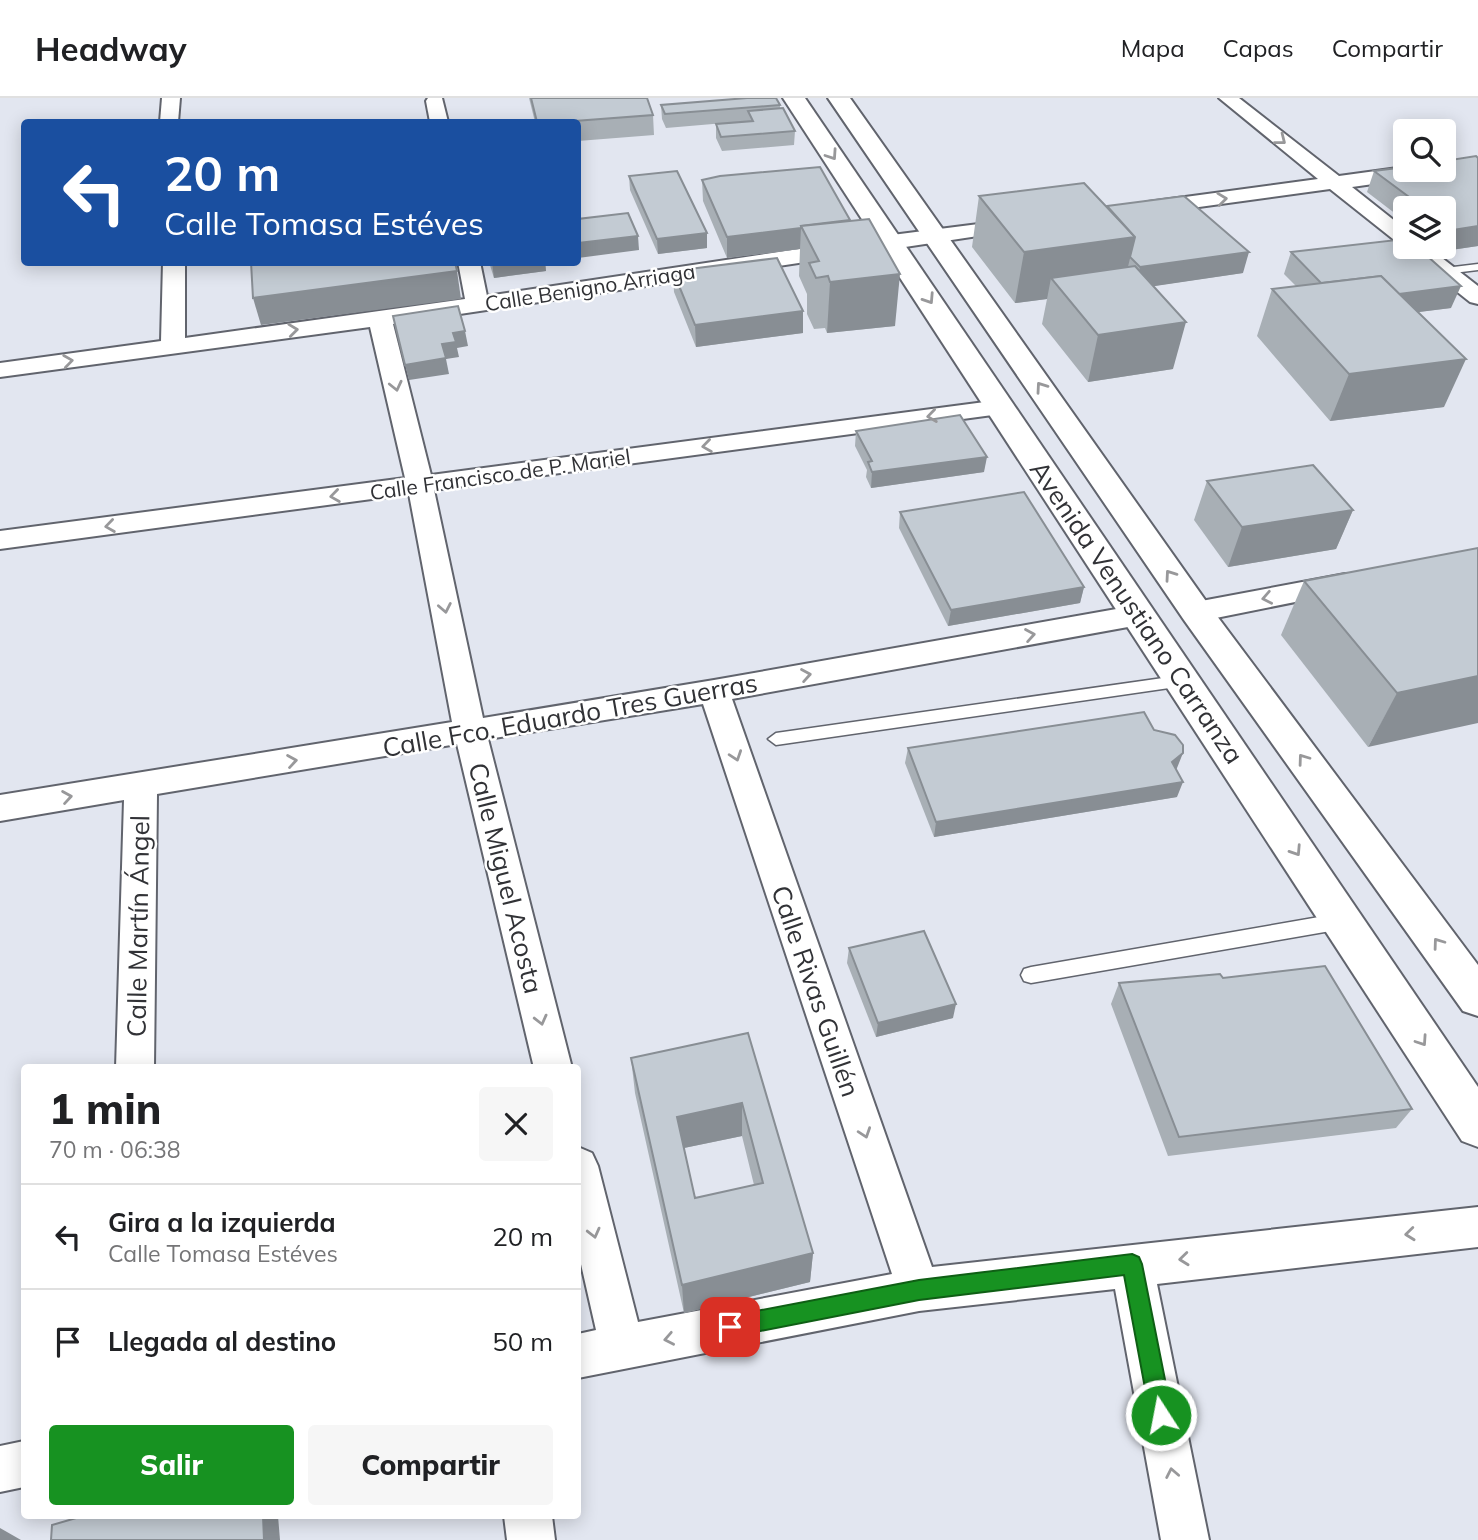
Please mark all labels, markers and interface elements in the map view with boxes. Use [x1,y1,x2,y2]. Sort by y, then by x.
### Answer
text: Headway [35,28,187,69]
text: Mapa [1121,33,1185,63]
text: Capas [1223,33,1294,63]
text: Compartir [1332,33,1443,63]
map controls [1393,119,1456,259]
button: search [1393,119,1456,182]
one-way arrow [1274,132,1286,145]
text: 20 m [164,142,280,203]
icon: left [49,147,140,238]
one-way arrow [824,147,837,160]
one-way arrow [1216,191,1228,206]
button: layers [1393,196,1456,259]
text: Calle Tomasa Estéves [164,203,484,243]
street label: Calle Benigno Arriaga [483,258,697,316]
one-way arrow [921,291,934,304]
one-way arrow [287,323,299,338]
one-way arrow [62,353,73,368]
one-way arrow [388,380,402,392]
one-way arrow [1036,382,1049,395]
one-way arrow [926,408,938,423]
one-way arrow [701,439,713,454]
street label: Calle Francisco de P. Mariel [368,443,632,505]
street label: Avenida Venustiano Carranza [1023,454,1251,770]
one-way arrow [330,488,341,503]
one-way arrow [104,518,116,533]
one-way arrow [1166,570,1178,583]
one-way arrow [1261,590,1273,605]
one-way arrow [436,602,451,614]
one-way arrow [1024,628,1036,643]
street label: Calle Fco. Eduardo Tres Guerras [380,666,760,764]
one-way arrow [800,668,812,683]
one-way arrow [728,749,742,761]
one-way arrow [286,754,298,769]
one-way arrow [1299,754,1312,767]
street label: Calle Miguel Acosta [461,759,551,997]
one-way arrow [61,790,73,805]
street label: Calle Martín Ángel [120,815,156,1037]
one-way arrow [1288,843,1300,856]
street label: Calle Rivas Guillén [764,881,868,1101]
one-way arrow [1433,938,1446,951]
one-way arrow [533,1014,547,1026]
one-way arrow [1413,1033,1426,1046]
text: 1 min [49,1082,162,1135]
button: close [479,1087,553,1161]
one-way arrow [857,1127,871,1139]
text: 70 m · 06:38 [49,1135,181,1164]
text: Gira a la izquierda [108,1206,336,1239]
icon: left [49,1218,87,1256]
text: 20 m [492,1220,553,1253]
one-way arrow [586,1226,600,1238]
one-way arrow [1404,1227,1416,1242]
text: Calle Tomasa Estéves [108,1239,338,1268]
one-way arrow [1178,1251,1190,1266]
pin [700,1297,760,1357]
icon: arrive [711,1308,749,1346]
icon: arrive [49,1323,87,1361]
text: Llegada al destino [108,1325,336,1358]
text: 50 m [492,1325,553,1358]
one-way arrow [663,1330,675,1345]
position arrow [1124,1378,1198,1452]
button: Salir [49,1425,294,1505]
button: Compartir [308,1425,553,1505]
one-way arrow [1166,1467,1181,1479]

